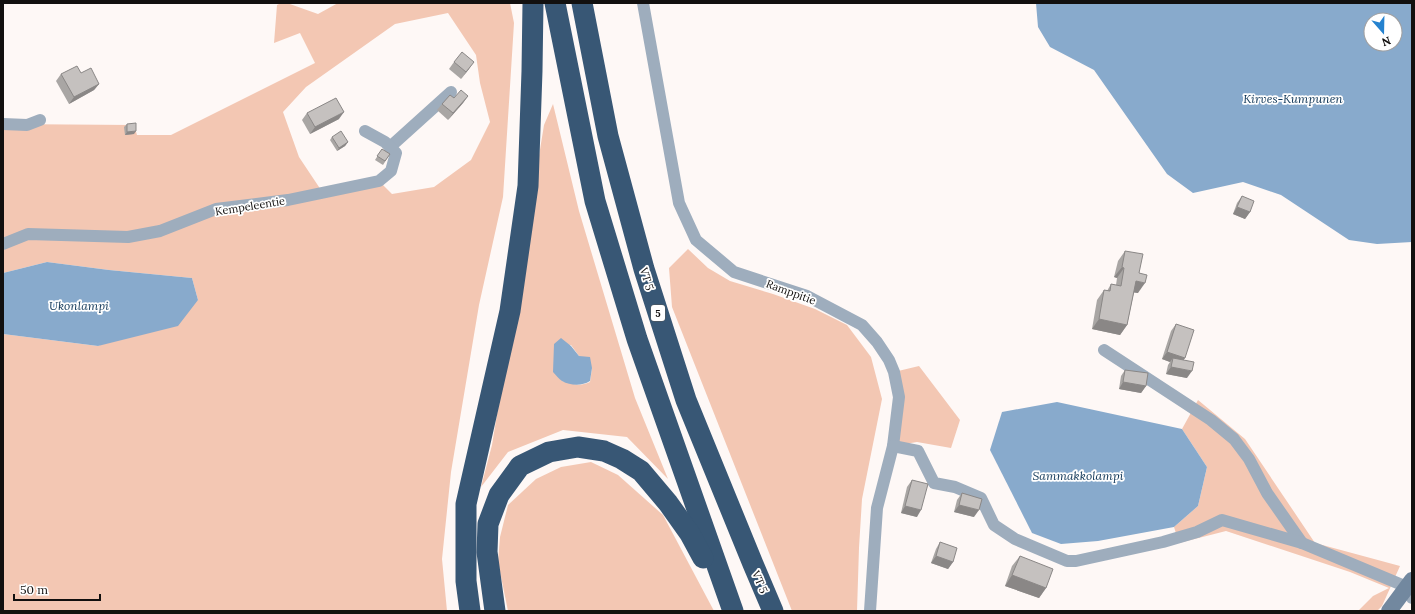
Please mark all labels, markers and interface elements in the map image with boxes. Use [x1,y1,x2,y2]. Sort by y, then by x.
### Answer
north arrow [1363,12,1403,52]
text: N [1380,33,1393,50]
water label: Kirves-Kumpunen [1243,91,1343,106]
street label: Kempeleentie [214,194,286,218]
street label: VT 5 [637,265,657,292]
street label: Ramppitie [764,277,818,308]
water label: Ukonlampi [49,298,109,313]
road number: 5 [651,305,665,321]
water label: Sammakkolampi [1033,468,1124,483]
street label: VT 5 [749,568,771,595]
scale bar [14,576,100,602]
text: 50 m [20,582,48,597]

